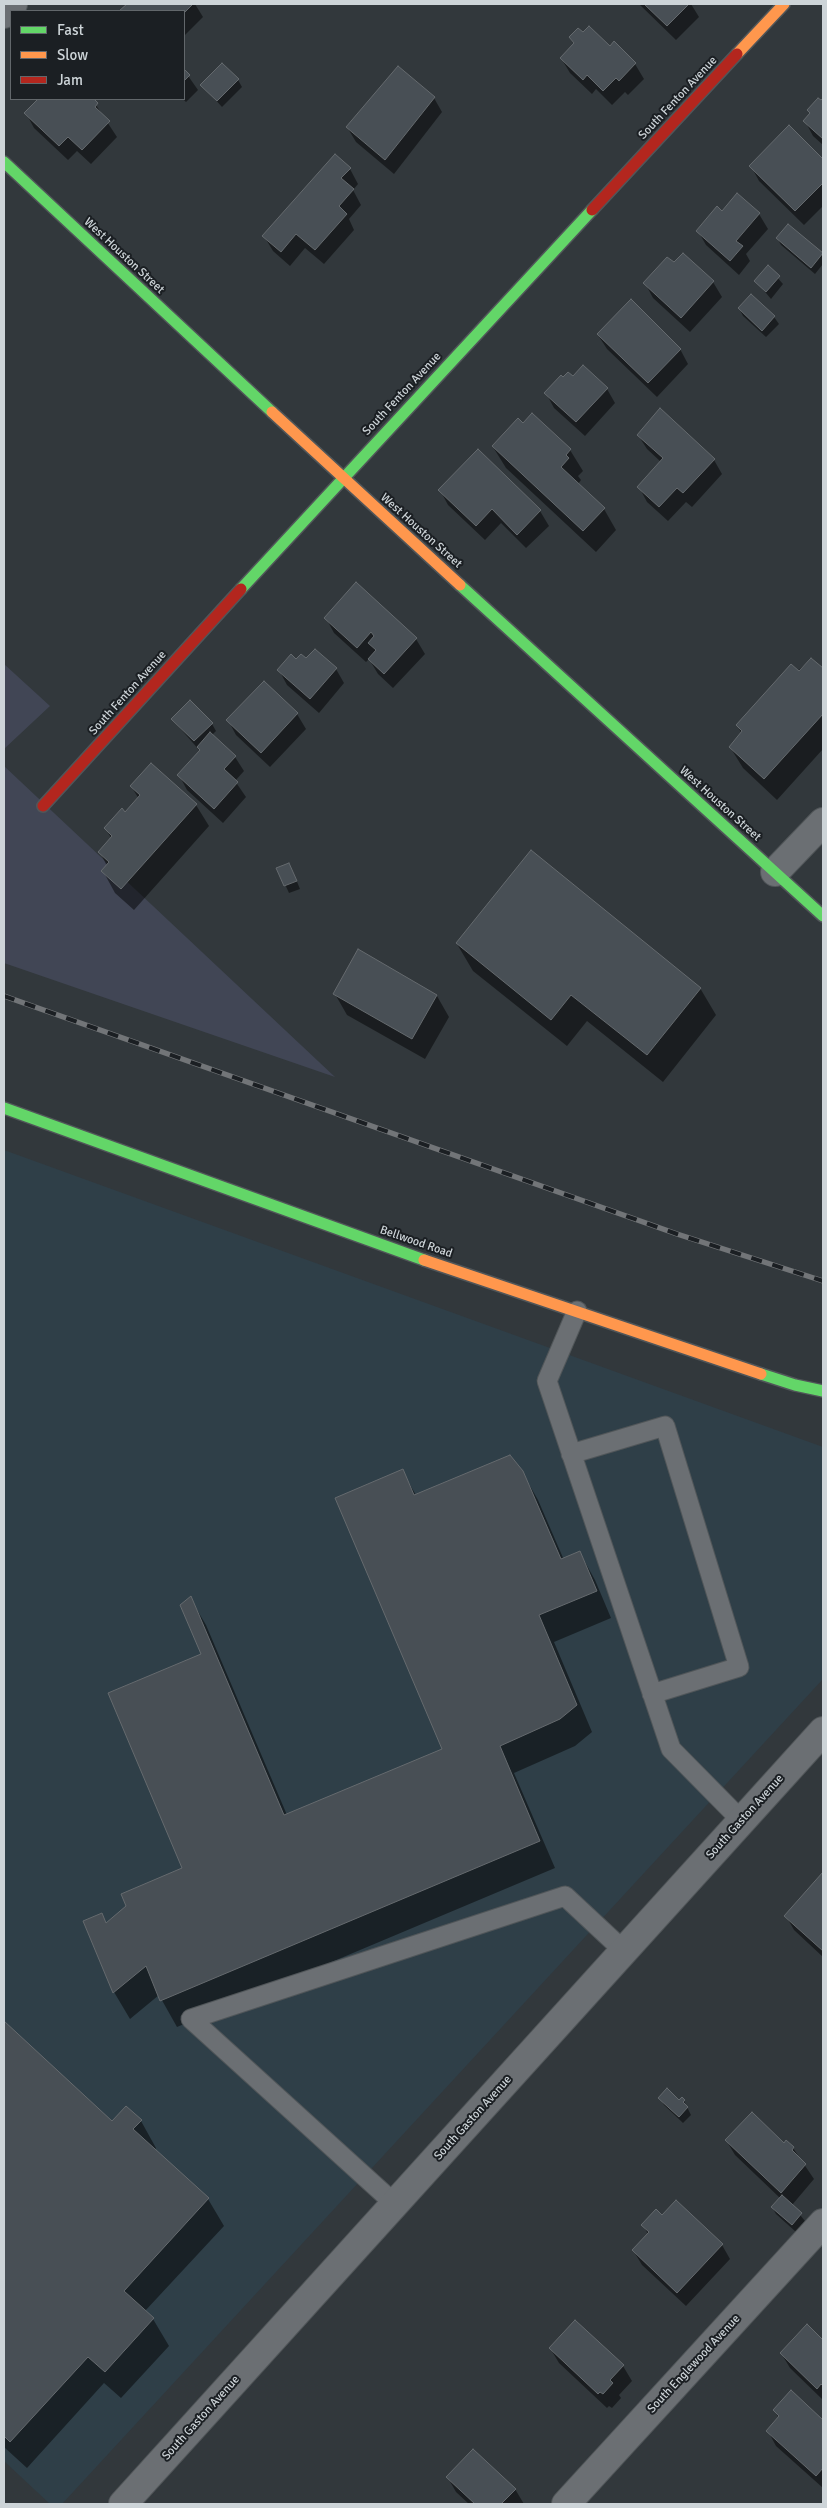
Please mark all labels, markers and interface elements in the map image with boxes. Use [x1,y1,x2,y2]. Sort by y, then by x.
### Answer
legend [10,10,185,100]
text: Fast [57,21,84,39]
text: Slow [57,46,88,64]
street label: South Fenton Avenue [636,53,720,143]
text: Jam [57,71,83,89]
street label: West Houston Street [81,215,167,297]
street label: South Fenton Avenue [360,349,444,439]
street label: West Houston Street [377,491,465,571]
street label: South Fenton Avenue [86,648,170,738]
street label: West Houston Street [676,764,764,844]
street label: Bellwood Road [378,1223,454,1261]
street label: South Gaston Avenue [703,1772,787,1862]
street label: South Gaston Avenue [431,2073,515,2163]
street label: South Englewood Avenue [645,2312,743,2416]
street label: South Gaston Avenue [159,2373,243,2463]

